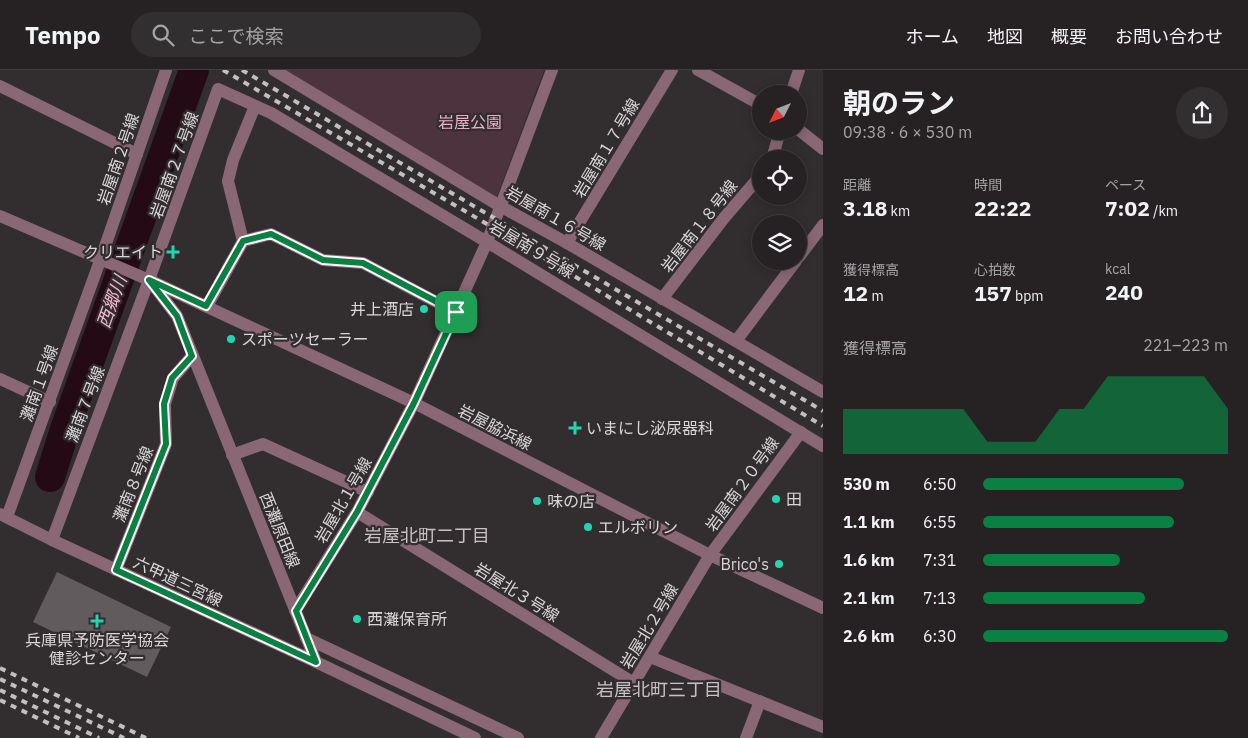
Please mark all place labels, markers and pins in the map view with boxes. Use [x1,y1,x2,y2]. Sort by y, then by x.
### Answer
place label: クリエイト [83,242,163,262]
marker: クリエイト [167,246,179,258]
pin [435,291,477,333]
place label: 井上酒店 [350,299,414,319]
marker: 井上酒店 [418,303,430,315]
place label: スポーツセーラー [241,329,369,349]
marker: スポーツセーラー [225,333,237,345]
place label: いまにし泌尿器科 [586,418,714,438]
marker: いまにし泌尿器科 [568,421,582,435]
place label: 田 [786,489,802,509]
place label: 味の店 [547,491,595,511]
marker: 田 [770,493,782,505]
marker: 味の店 [531,495,543,507]
place label: エルボリン [598,517,678,537]
marker: エルボリン [582,521,594,533]
place label: Brico's [720,554,769,574]
marker: Brico's [773,558,785,570]
place label: 西灘保育所 [367,609,447,629]
marker: 西灘保育所 [351,613,363,625]
marker: 兵庫県予防医学協会 健診センター [90,614,104,628]
place label: 兵庫県予防医学協会 健診センター [25,630,169,668]

